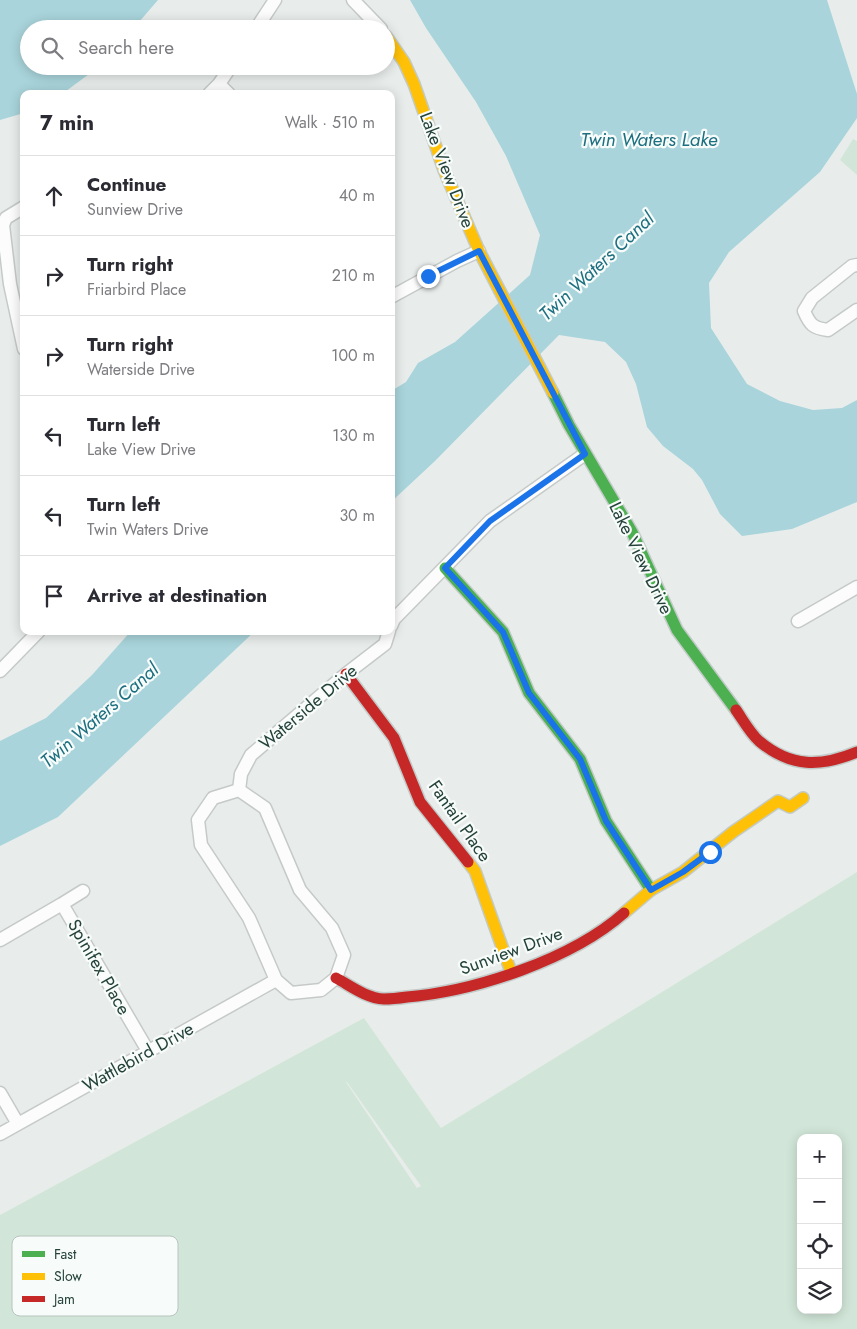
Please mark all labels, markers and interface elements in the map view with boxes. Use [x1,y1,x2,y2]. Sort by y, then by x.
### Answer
search box [20,20,395,75]
icon: search [38,34,66,62]
text: Search here [78,34,174,61]
text: 7 min [40,108,94,138]
street label: Lake View Drive [413,108,481,232]
text: Walk · 510 m [285,111,375,134]
water label: Twin Waters Lake [580,126,718,153]
text: Continue [87,171,166,198]
icon: ahead [40,182,68,210]
text: 40 m [339,184,375,207]
text: Sunview Drive [87,198,183,221]
water label: Twin Waters Canal [533,205,660,327]
text: Turn right [87,251,173,278]
icon: right [40,262,68,290]
text: 210 m [332,264,375,287]
route end [417,265,440,288]
text: Friarbird Place [87,278,186,301]
text: Turn right [87,331,173,358]
icon: right [40,342,68,370]
text: 100 m [331,344,375,367]
text: Waterside Drive [87,358,195,381]
text: Turn left [87,411,160,438]
icon: left [40,422,68,450]
text: 130 m [332,424,375,447]
text: Lake View Drive [87,438,196,461]
text: Turn left [87,491,160,518]
street label: Lake View Drive [603,497,679,619]
icon: left [40,502,68,530]
text: 30 m [339,504,375,527]
text: Twin Waters Drive [87,518,209,541]
icon: arrive [40,582,68,610]
text: Arrive at destination [87,582,267,609]
water label: Twin Waters Canal [34,656,165,774]
street label: Waterside Drive [253,658,363,756]
street label: Fantail Place [422,775,498,867]
route start [699,841,722,864]
street label: Spinifex Place [61,914,137,1020]
street label: Sunview Drive [456,920,566,982]
street label: Wattlebird Drive [78,1016,198,1098]
map controls [797,1134,842,1314]
button: + [797,1134,842,1179]
button: − [797,1179,842,1224]
button: locate [797,1224,842,1269]
legend [12,1236,178,1316]
text: Fast [54,1244,77,1264]
text: Slow [54,1266,82,1286]
button: layers [797,1269,842,1314]
text: Jam [52,1289,75,1309]

